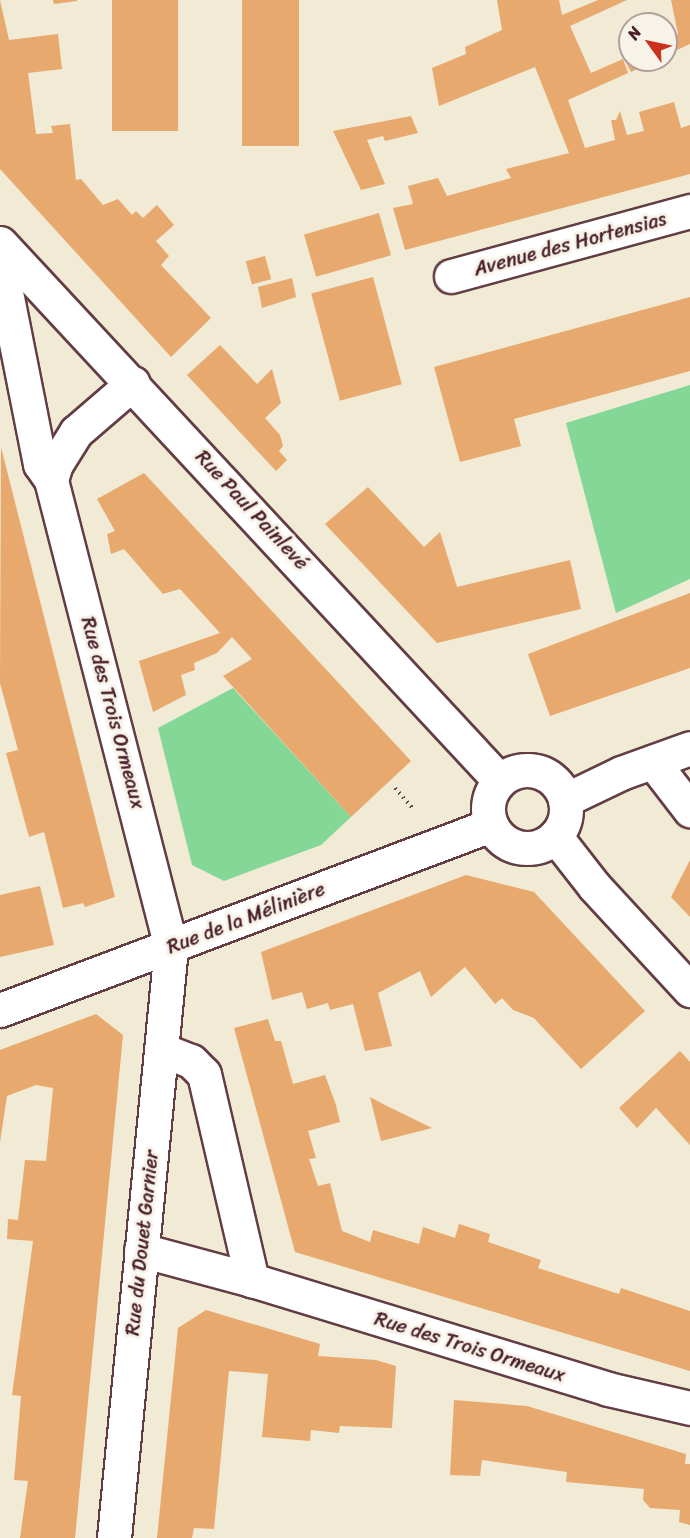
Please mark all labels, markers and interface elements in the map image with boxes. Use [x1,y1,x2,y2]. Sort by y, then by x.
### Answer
north arrow [618,12,678,72]
text: N [619,20,649,46]
street label: Avenue des Hortensias [470,206,670,282]
street label: Rue Paul Painlevé [190,445,314,575]
street label: Rue des Trois Ormeaux [76,614,150,812]
street label: Rue de la Mélinière [163,877,329,959]
street label: Rue du Douet Garnier [120,1149,164,1337]
street label: Rue des Trois Ormeaux [371,1306,569,1388]

